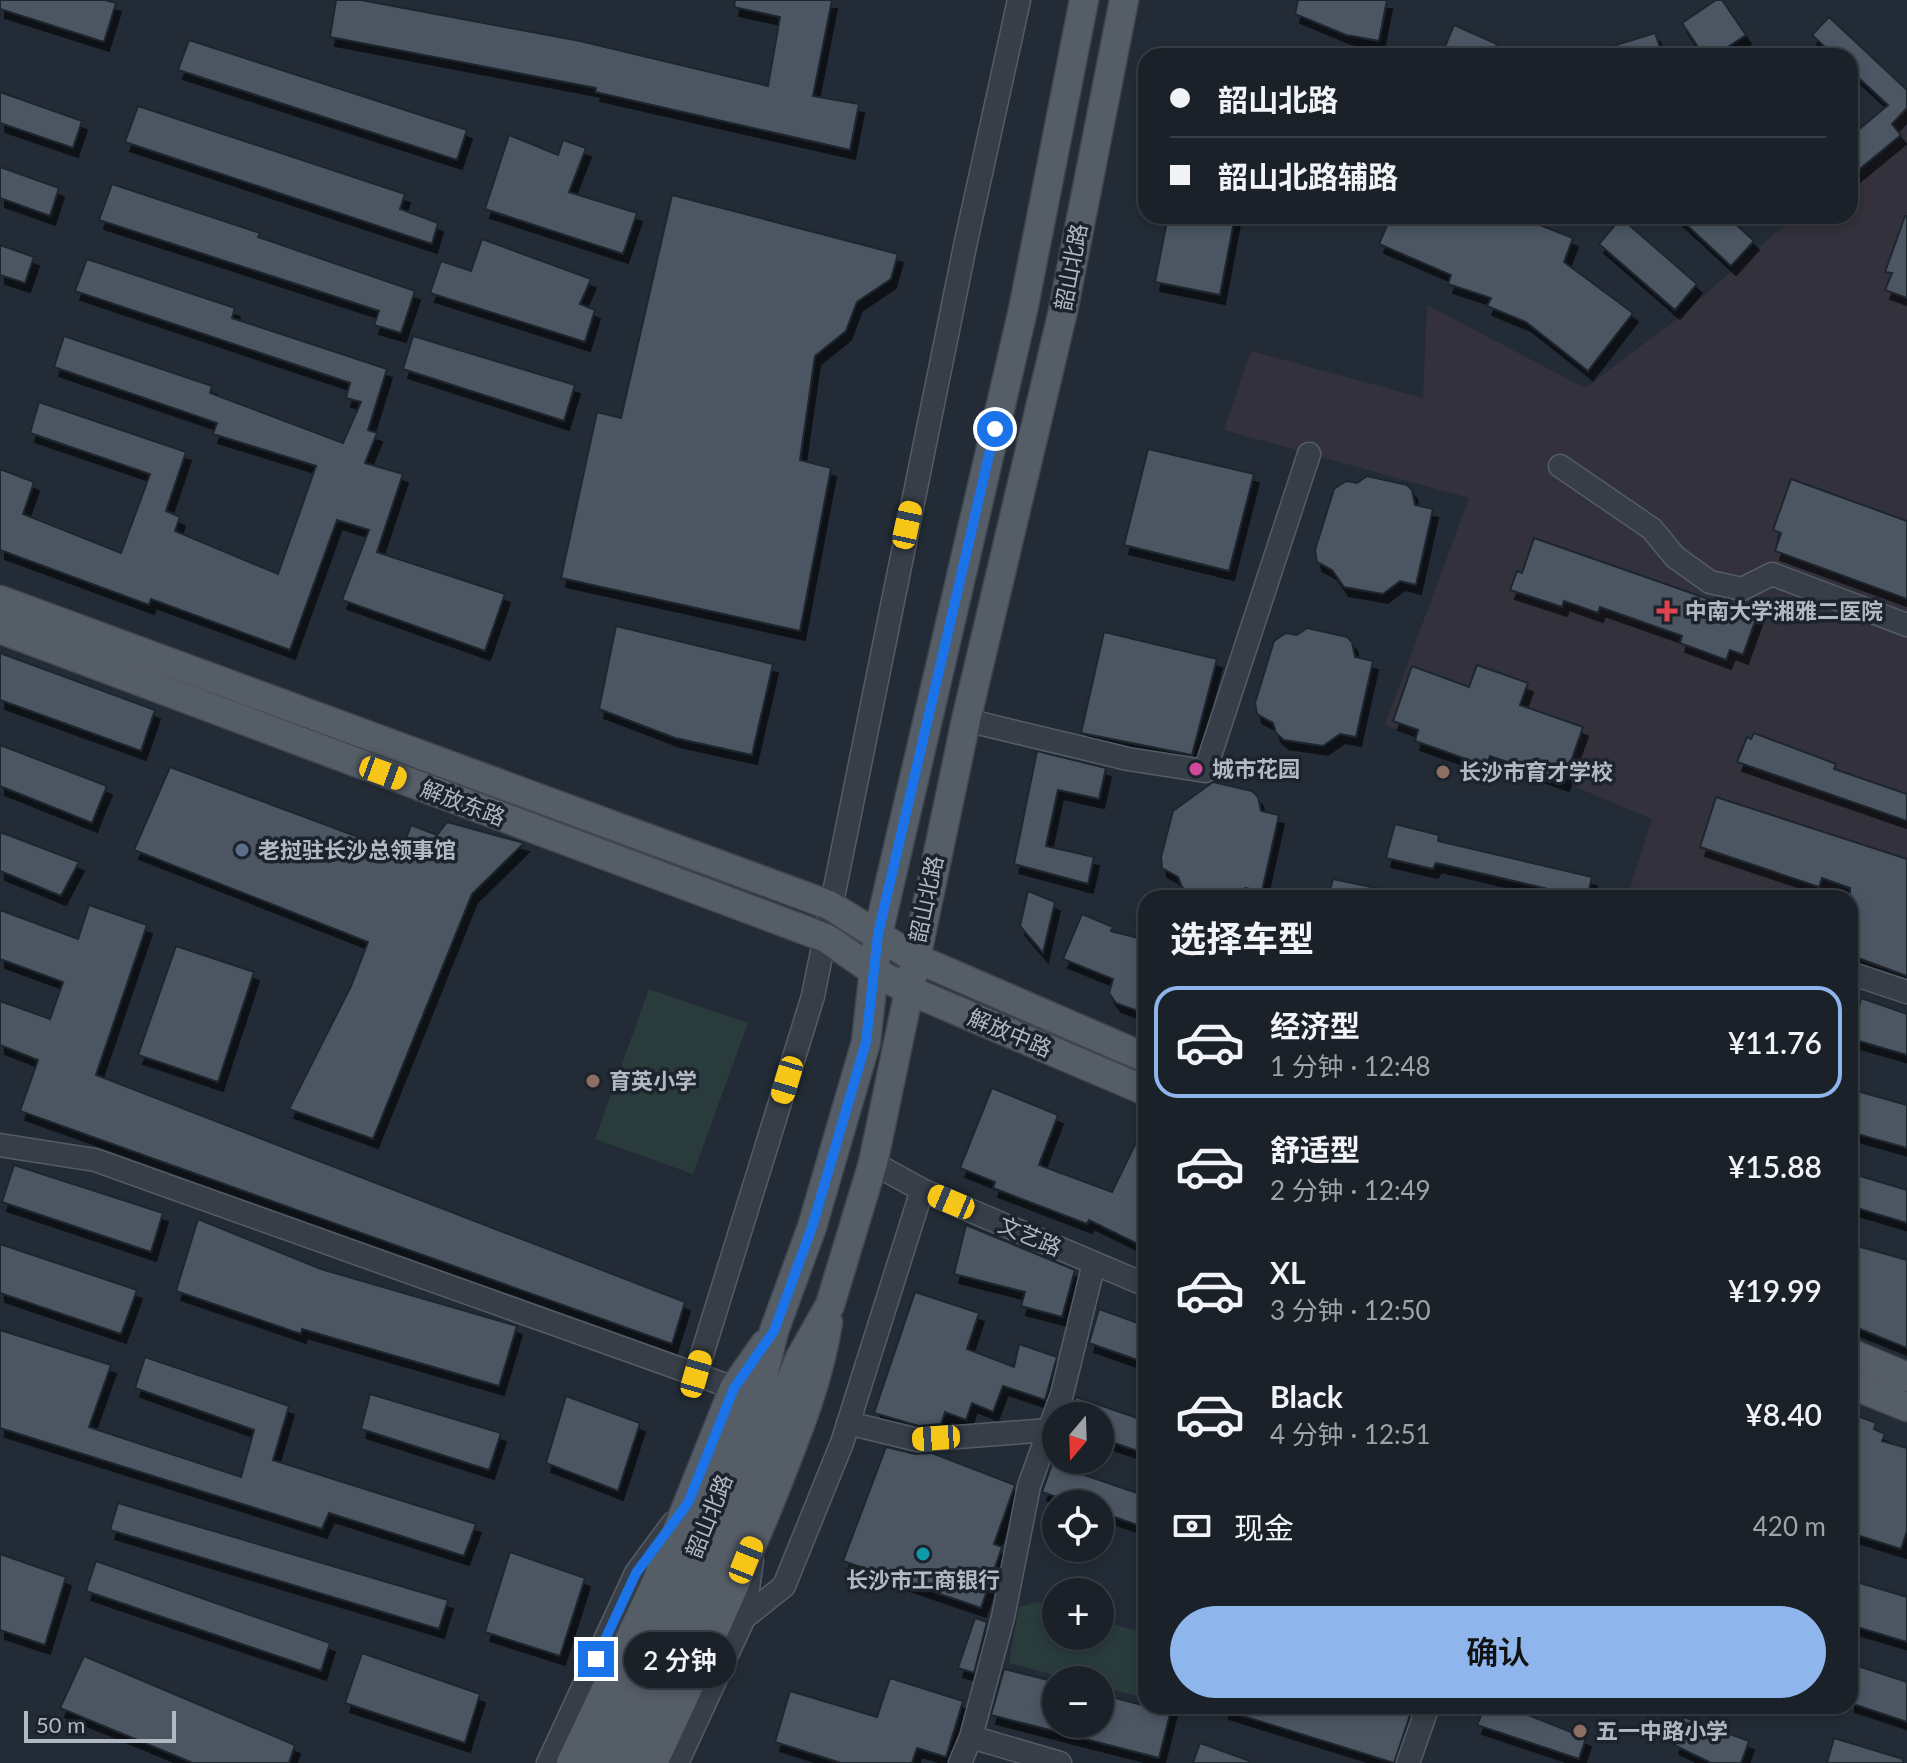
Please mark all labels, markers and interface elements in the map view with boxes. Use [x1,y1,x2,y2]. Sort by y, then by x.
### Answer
text: 韶山北路 [1218,81,1338,117]
text: 韶山北路辅路 [1218,158,1398,194]
street label: 韶山北路 [1049,221,1092,313]
route start [977,411,1013,447]
car [890,499,924,551]
place label: 中南大学湘雅二医院 [1685,597,1883,624]
marker: 中南大学湘雅二医院 [1656,600,1678,622]
car [356,754,410,792]
place label: 城市花园 [1212,755,1300,782]
place label: 长沙市育才学校 [1459,758,1613,785]
marker: 城市花园 [1187,760,1205,778]
marker: 长沙市育才学校 [1434,763,1452,781]
street label: 解放东路 [417,774,509,831]
place label: 老挝驻长沙总领事馆 [258,836,456,863]
marker: 老挝驻长沙总领事馆 [233,841,251,859]
street label: 韶山北路 [903,853,948,945]
text: 选择车型 [1170,916,1314,960]
street label: 解放中路 [964,1003,1056,1062]
icon: car [1174,1006,1246,1078]
text: 经济型 [1270,1007,1360,1043]
text: ¥11.76 [1728,1024,1822,1060]
text: 1 分钟 · 12:48 [1270,1050,1431,1082]
car [769,1054,805,1106]
place label: 育英小学 [609,1067,697,1094]
marker: 育英小学 [584,1072,602,1090]
icon: car [1174,1130,1246,1202]
text: 舒适型 [1270,1131,1360,1167]
text: ¥15.88 [1728,1148,1822,1184]
text: 2 分钟 · 12:49 [1270,1174,1431,1206]
car [924,1182,978,1222]
street label: 文艺路 [995,1210,1066,1261]
icon: car [1174,1254,1246,1326]
text: XL [1270,1254,1306,1290]
text: ¥19.99 [1728,1272,1822,1308]
text: 3 分钟 · 12:50 [1270,1294,1431,1326]
car [678,1348,714,1400]
icon: car [1174,1378,1246,1450]
text: Black [1270,1378,1343,1414]
text: ¥8.40 [1745,1396,1822,1432]
north arrow [1042,1402,1114,1474]
map controls [1042,1402,1114,1738]
text: 4 分钟 · 12:51 [1270,1418,1431,1450]
car [911,1424,961,1452]
street label: 韶山北路 [680,1470,738,1562]
button: locate [1042,1490,1114,1562]
icon: cash [1170,1504,1214,1548]
text: 现金 [1234,1509,1294,1545]
text: 420 m [1753,1510,1826,1542]
car [726,1533,766,1587]
marker: 长沙市工商银行 [914,1545,932,1563]
place label: 长沙市工商银行 [846,1566,1000,1593]
button: + [1042,1578,1114,1650]
button: 确认 [1170,1606,1826,1698]
callout: 2 分钟 [624,1631,736,1687]
route end [578,1641,614,1677]
text: 2 分钟 [643,1644,717,1676]
button: − [1042,1666,1114,1738]
scale bar [24,1707,176,1743]
text: 50 m [36,1711,85,1738]
place label: 五一中路小学 [1596,1717,1728,1744]
marker: 五一中路小学 [1571,1722,1589,1740]

